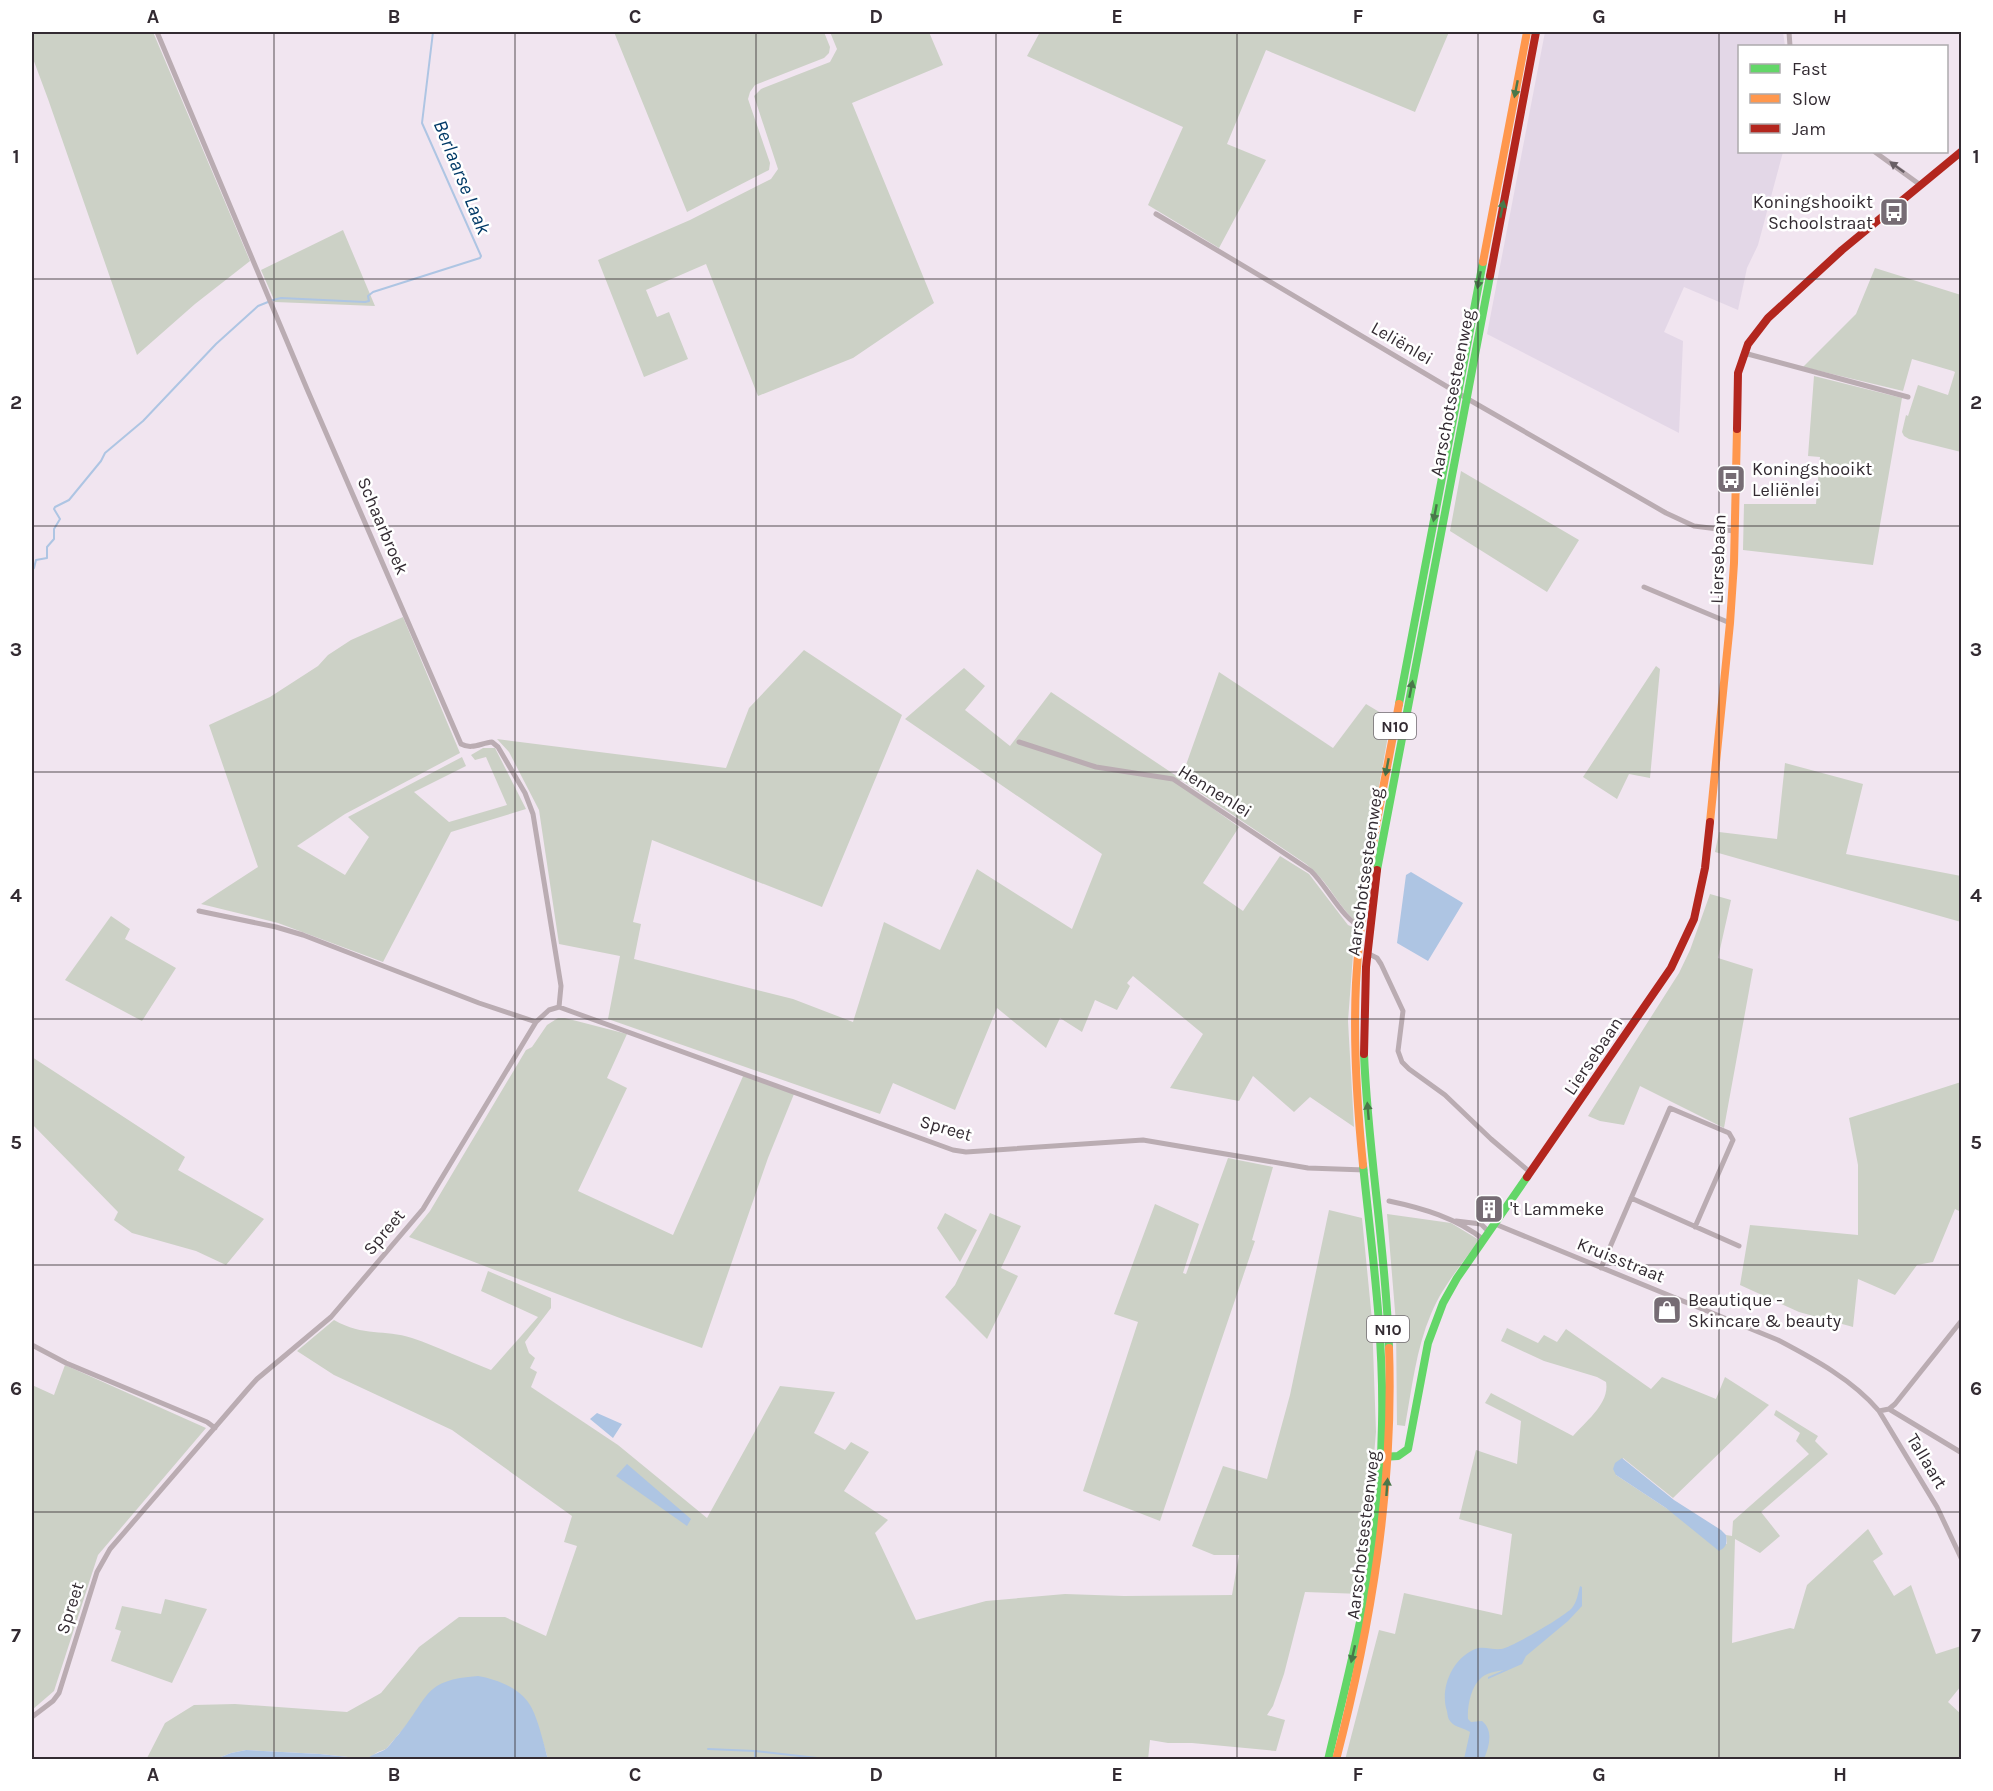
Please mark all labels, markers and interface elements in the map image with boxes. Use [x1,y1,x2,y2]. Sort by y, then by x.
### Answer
text: A [147,5,160,28]
text: B [388,5,400,28]
text: C [629,5,641,28]
text: D [869,5,883,28]
text: E [1111,5,1123,28]
text: F [1353,5,1364,28]
text: G [1592,5,1606,28]
text: H [1833,5,1847,28]
legend [1738,45,1948,153]
text: Fast [1792,58,1827,80]
one-way arrow [1511,80,1520,99]
text: Slow [1792,88,1831,110]
water label: Berlaarse Laak [429,117,496,238]
text: Jam [1792,118,1826,140]
text: 1 [12,145,20,168]
text: 1 [1972,145,1980,168]
one-way arrow [1890,162,1905,174]
place label: Koningshooikt Schoolstraat [1753,191,1873,234]
bus stop icon: Koningshooikt Schoolstraat [1878,196,1910,228]
one-way arrow [1498,199,1507,218]
one-way arrow [1474,271,1483,290]
street label: Aarschotsesteenweg [1425,308,1479,478]
street label: Leliënlei [1367,317,1437,369]
text: 2 [10,391,22,414]
text: 2 [1970,391,1982,414]
place label: Koningshooikt Leliënlei [1752,458,1873,501]
bus stop icon: Koningshooikt Leliënlei [1715,463,1747,495]
street label: Schaarbroek [353,474,413,578]
one-way arrow [1430,504,1439,523]
street label: Liersebaan [1705,514,1731,604]
text: 3 [10,638,22,661]
text: 3 [1970,638,1982,661]
one-way arrow [1407,679,1416,698]
road number: N10 [1374,713,1416,739]
one-way arrow [1382,757,1391,776]
street label: Hennenlei [1174,760,1256,822]
street label: Aarschotsesteenweg [1342,786,1388,958]
text: 4 [10,884,22,907]
text: 4 [1970,884,1982,907]
street label: Liersebaan [1559,1013,1627,1099]
one-way arrow [1363,1102,1373,1121]
street label: Spreet [917,1110,975,1146]
text: 5 [10,1131,22,1154]
text: 5 [1970,1131,1982,1154]
building icon: 't Lammeke [1473,1193,1505,1225]
place label: 't Lammeke [1510,1198,1604,1220]
street label: Spreet [358,1204,410,1259]
street label: Kruisstraat [1574,1232,1668,1288]
place label: Beautique - Skincare & beauty [1688,1289,1842,1332]
shop icon: Beautique - Skincare & beauty [1651,1294,1683,1326]
road number: N10 [1367,1316,1409,1342]
text: 6 [10,1377,22,1400]
text: 6 [1970,1377,1982,1400]
street label: Tallaart [1902,1429,1952,1493]
street label: Aarschotsesteenweg [1342,1449,1384,1621]
one-way arrow [1382,1478,1391,1497]
street label: Spreet [51,1579,89,1637]
text: 7 [11,1624,21,1647]
text: 7 [1971,1624,1981,1647]
one-way arrow [1348,1644,1358,1663]
text: A [147,1763,160,1786]
text: B [388,1763,400,1786]
text: C [629,1763,641,1786]
text: D [869,1763,883,1786]
text: E [1111,1763,1123,1786]
text: F [1353,1763,1364,1786]
text: G [1592,1763,1606,1786]
text: H [1833,1763,1847,1786]

